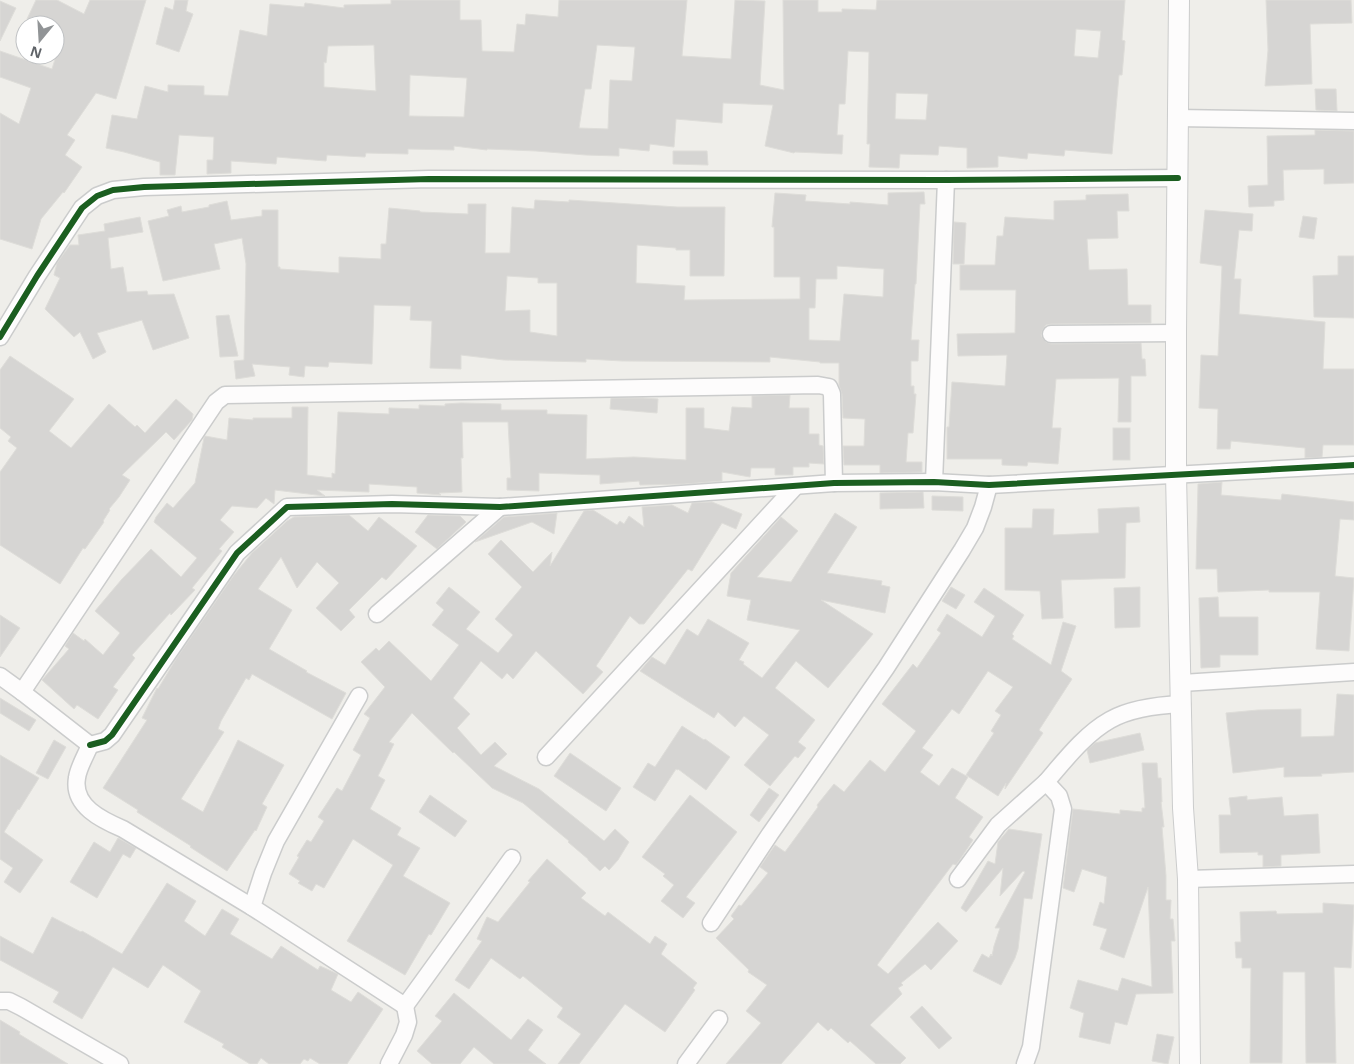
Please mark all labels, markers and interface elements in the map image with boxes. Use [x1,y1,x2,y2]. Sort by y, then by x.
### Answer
north arrow [15,15,65,65]
text: N [27,42,44,64]

